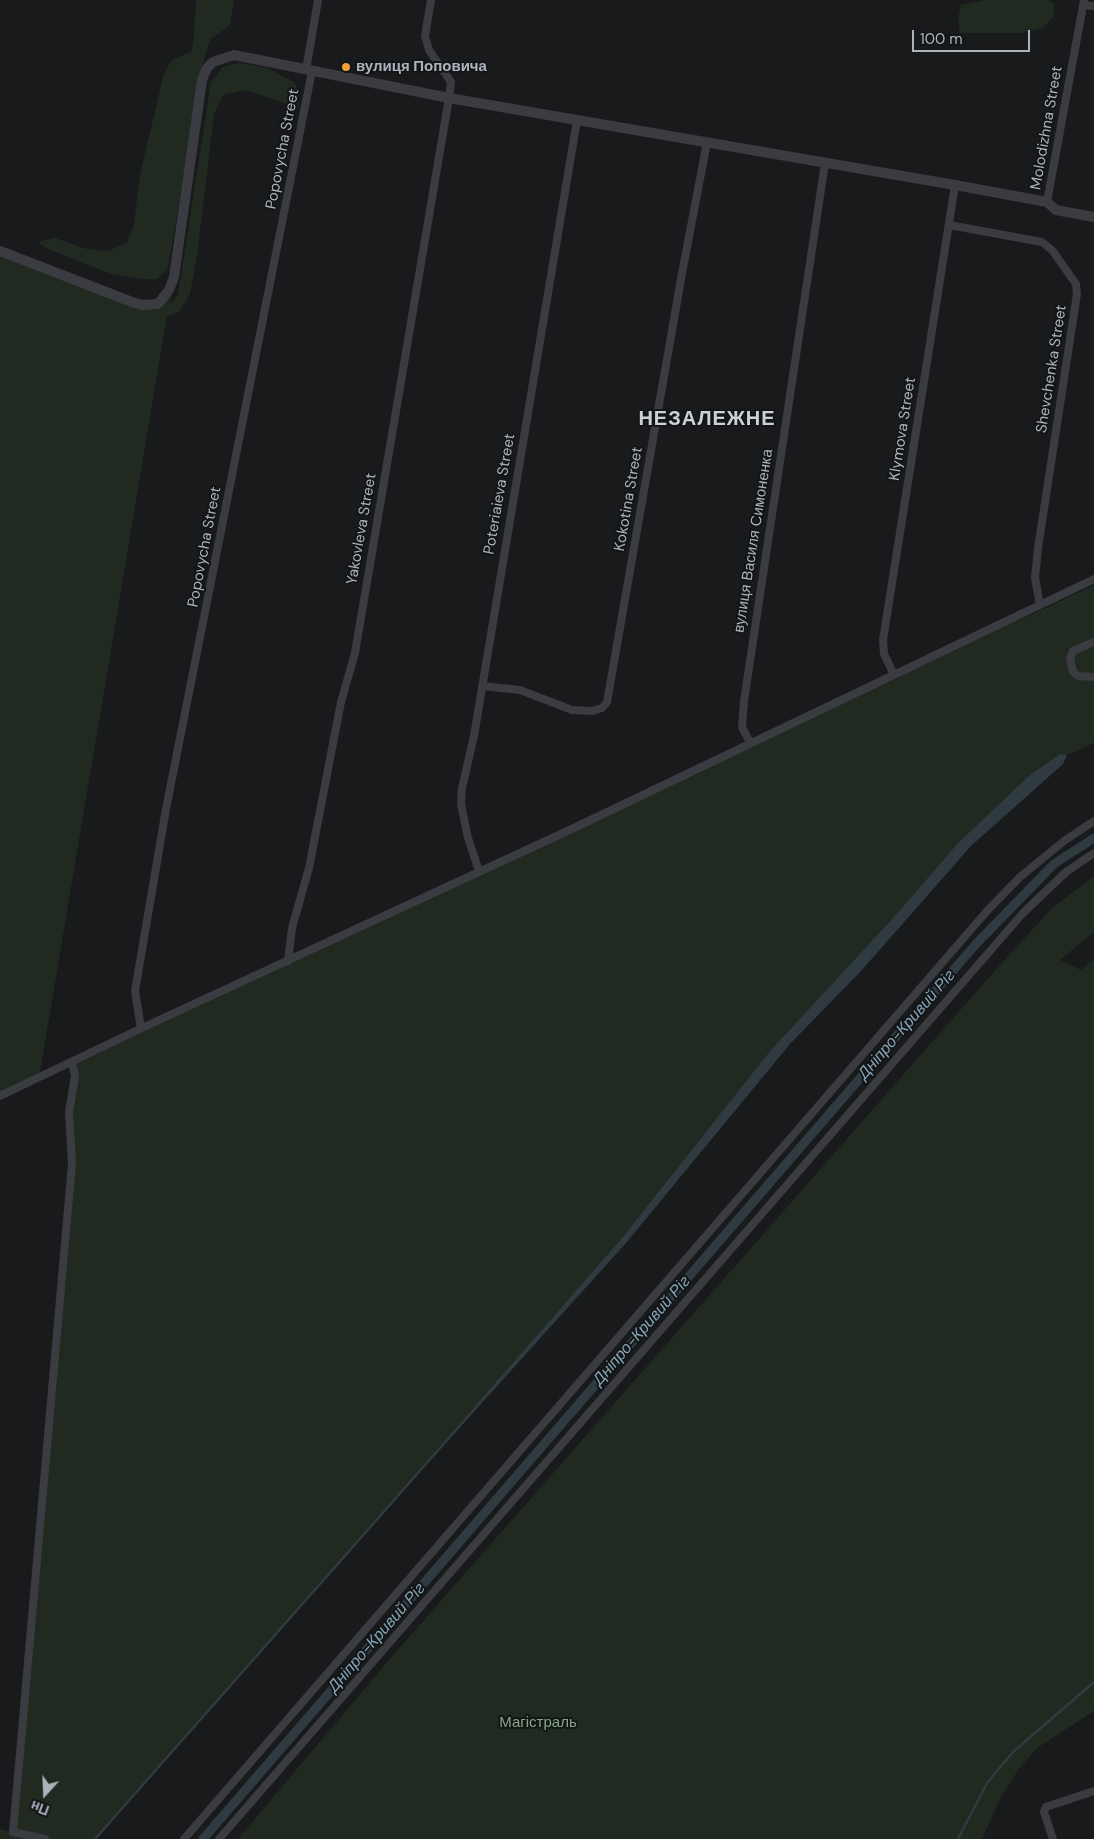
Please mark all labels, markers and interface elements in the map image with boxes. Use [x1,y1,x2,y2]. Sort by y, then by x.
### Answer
scale bar [914,20,1032,52]
text: 100 m [920,29,963,49]
place label: вулиця Поповича [356,58,487,76]
marker: вулиця Поповича [340,61,352,73]
street label: Molodizhna Street [1027,65,1067,191]
street label: Popovycha Street [262,87,304,211]
street label: Shevchenka Street [1033,304,1071,434]
street label: Klymova Street [886,376,920,482]
district label: НЕЗАЛЕЖНЕ [637,408,777,432]
street label: Poteriaieva Street [481,432,519,556]
street label: Kokotina Street [611,445,647,553]
street label: вулиця Василя Симоненка [731,448,777,634]
street label: Yakovleva Street [343,472,381,586]
street label: Popovycha Street [184,485,226,609]
water label: Дніпро-Кривий Ріг [854,966,960,1084]
water label: Дніпро-Кривий Ріг [589,1272,695,1390]
water label: Дніпро-Кривий Ріг [324,1579,430,1697]
park label: Магістраль [499,1714,577,1732]
north arrow [20,1769,70,1819]
text: Пн [28,1796,52,1820]

